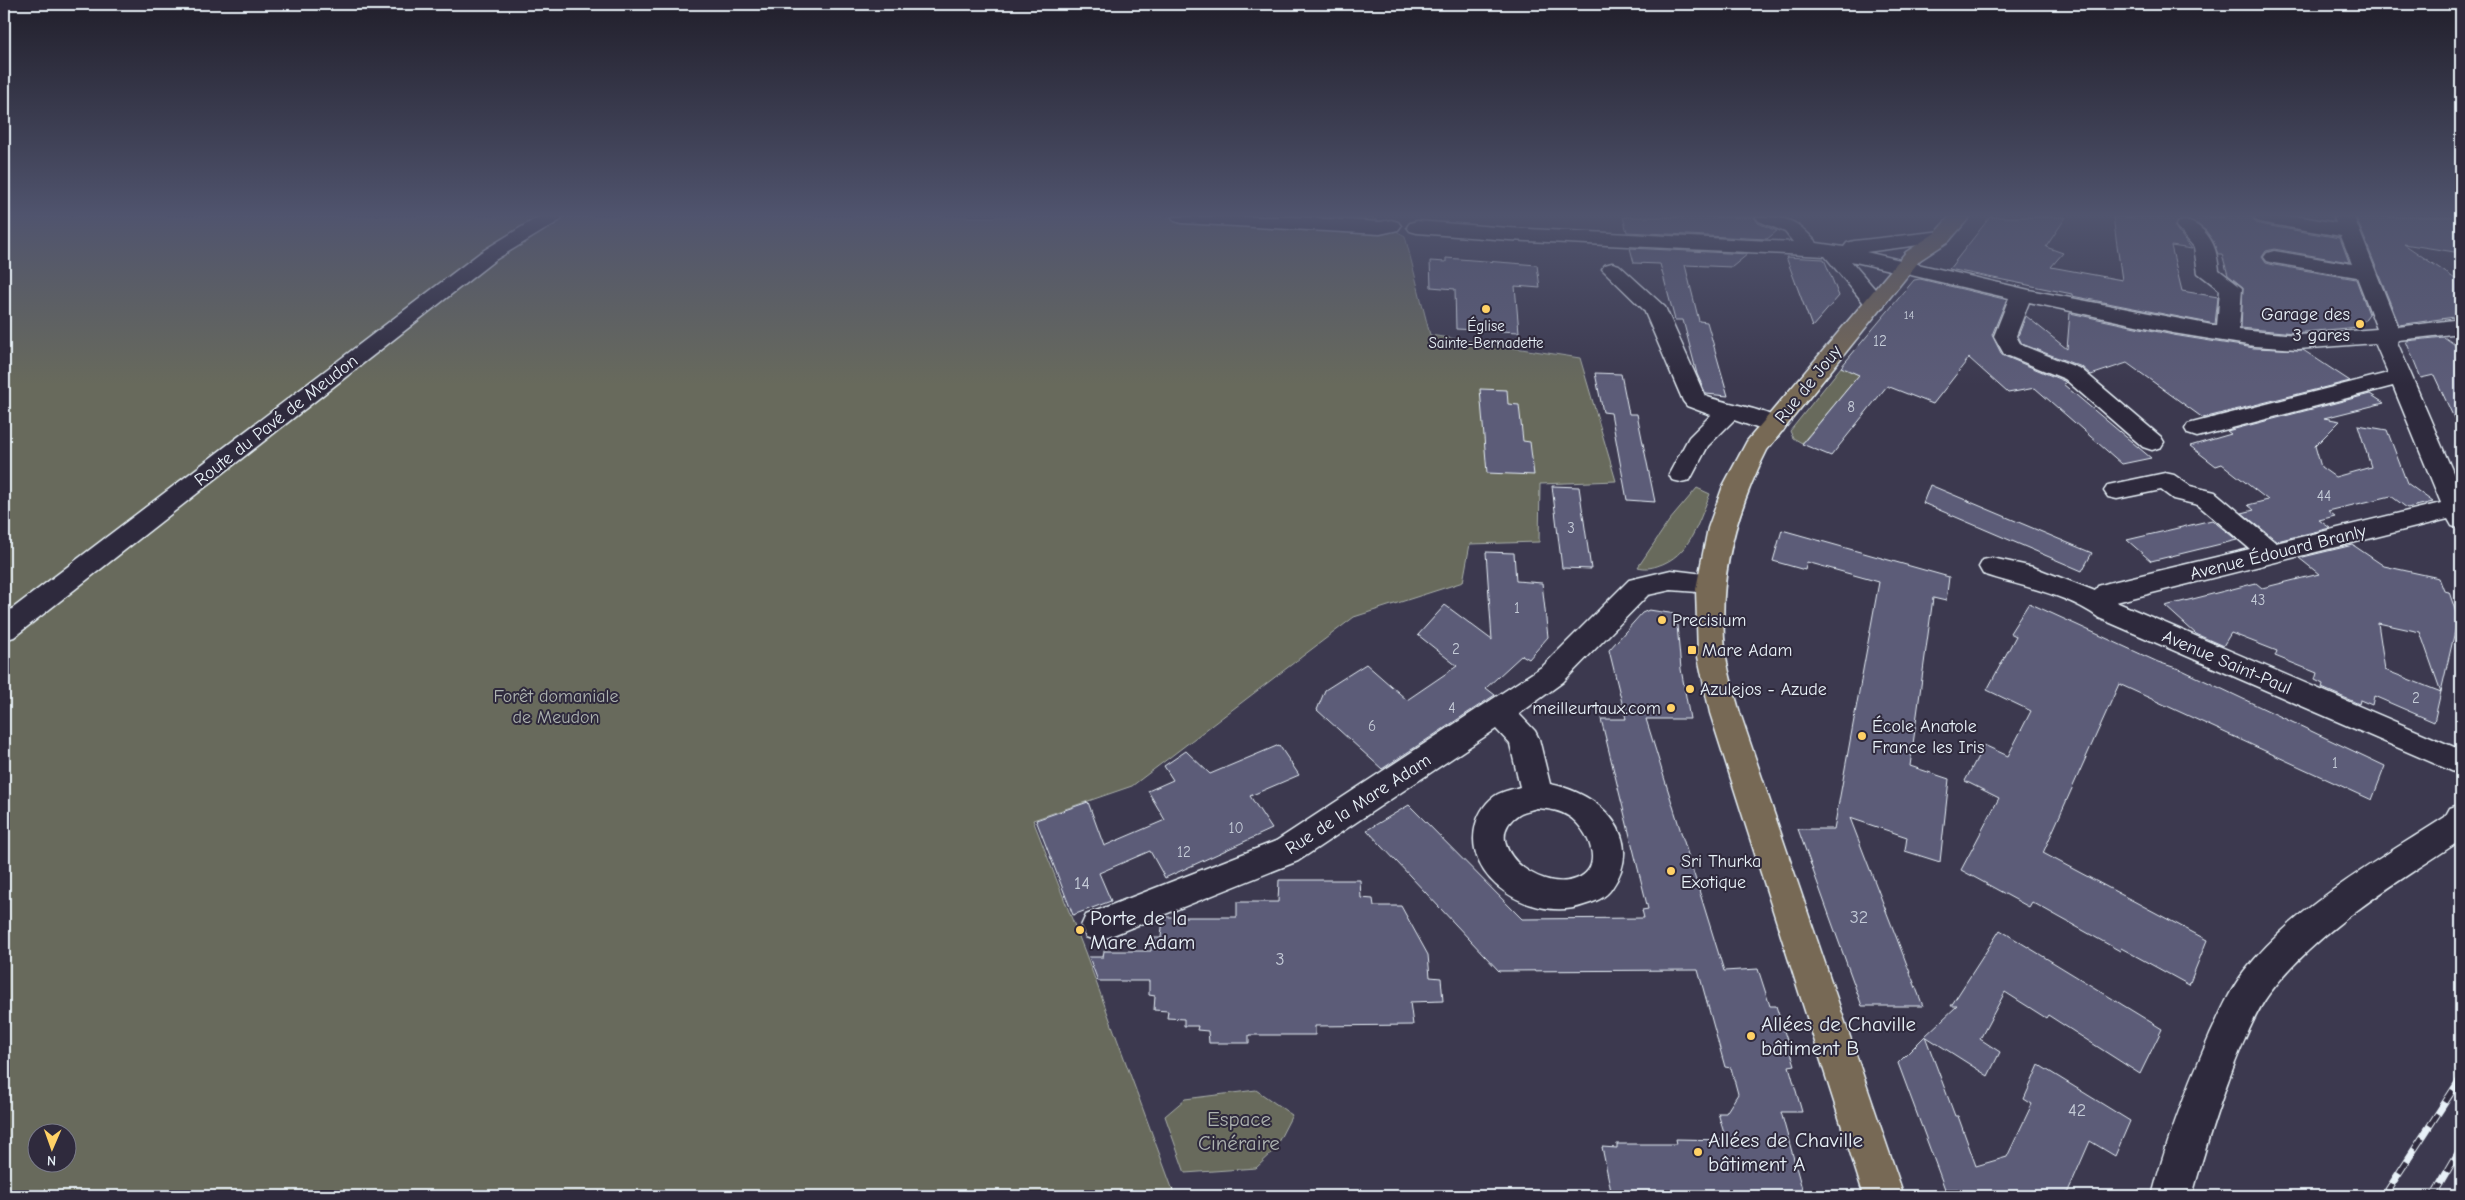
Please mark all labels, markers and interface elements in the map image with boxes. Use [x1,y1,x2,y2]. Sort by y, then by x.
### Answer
marker: Église Sainte-Bernadette [1480,303,1492,315]
place label: Garage des 3 gares [2261,304,2350,346]
house number: 14 [1904,308,1914,322]
place label: Église Sainte-Bernadette [1428,316,1544,352]
marker: Garage des 3 gares [2354,318,2366,330]
house number: 12 [1873,332,1887,350]
street label: Rue de Jouy [1770,340,1847,428]
street label: Route du Pavé de Meudon [191,350,362,491]
house number: 8 [1847,398,1855,416]
house number: 44 [2317,487,2331,505]
house number: 3 [1567,519,1575,537]
street label: Avenue Édouard Branly [2188,519,2369,585]
house number: 43 [2251,591,2265,609]
house number: 1 [1514,599,1520,617]
place label: Precisium [1672,610,1746,631]
marker: Precisium [1656,614,1668,626]
street label: Avenue Saint-Paul [2159,626,2295,699]
house number: 2 [1452,640,1460,658]
place label: Mare Adam [1702,640,1792,661]
marker: Mare Adam [1686,644,1698,656]
place label: Azulejos - Azude [1700,679,1827,700]
marker: Azulejos - Azude [1684,683,1696,695]
park label: Forêt domaniale de Meudon [493,686,619,728]
house number: 2 [2412,689,2420,707]
place label: meilleurtaux.com [1532,698,1661,719]
house number: 4 [1448,699,1456,717]
marker: meilleurtaux.com [1665,702,1677,714]
place label: École Anatole France les Iris [1872,715,1984,758]
house number: 6 [1368,717,1376,735]
marker: École Anatole France les Iris [1856,730,1868,742]
street label: Rue de la Mare Adam [1282,750,1435,859]
house number: 1 [2332,754,2338,772]
house number: 10 [1228,819,1244,837]
house number: 12 [1177,843,1191,861]
place label: Sri Thurka Exotique [1681,851,1761,893]
marker: Sri Thurka Exotique [1665,865,1677,877]
house number: 14 [1074,873,1090,894]
place label: Porte de la Mare Adam [1090,906,1195,954]
house number: 32 [1850,907,1868,928]
marker: Porte de la Mare Adam [1074,924,1086,936]
house number: 3 [1275,949,1285,970]
place label: Allées de Chaville bâtiment B [1761,1012,1916,1060]
marker: Allées de Chaville bâtiment B [1745,1030,1757,1042]
house number: 42 [2068,1100,2086,1121]
park label: Espace Cinéraire [1198,1107,1280,1155]
north arrow [28,1122,78,1172]
place label: Allées de Chaville bâtiment A [1708,1128,1863,1176]
marker: Allées de Chaville bâtiment A [1692,1146,1704,1158]
text: N [47,1152,56,1169]

